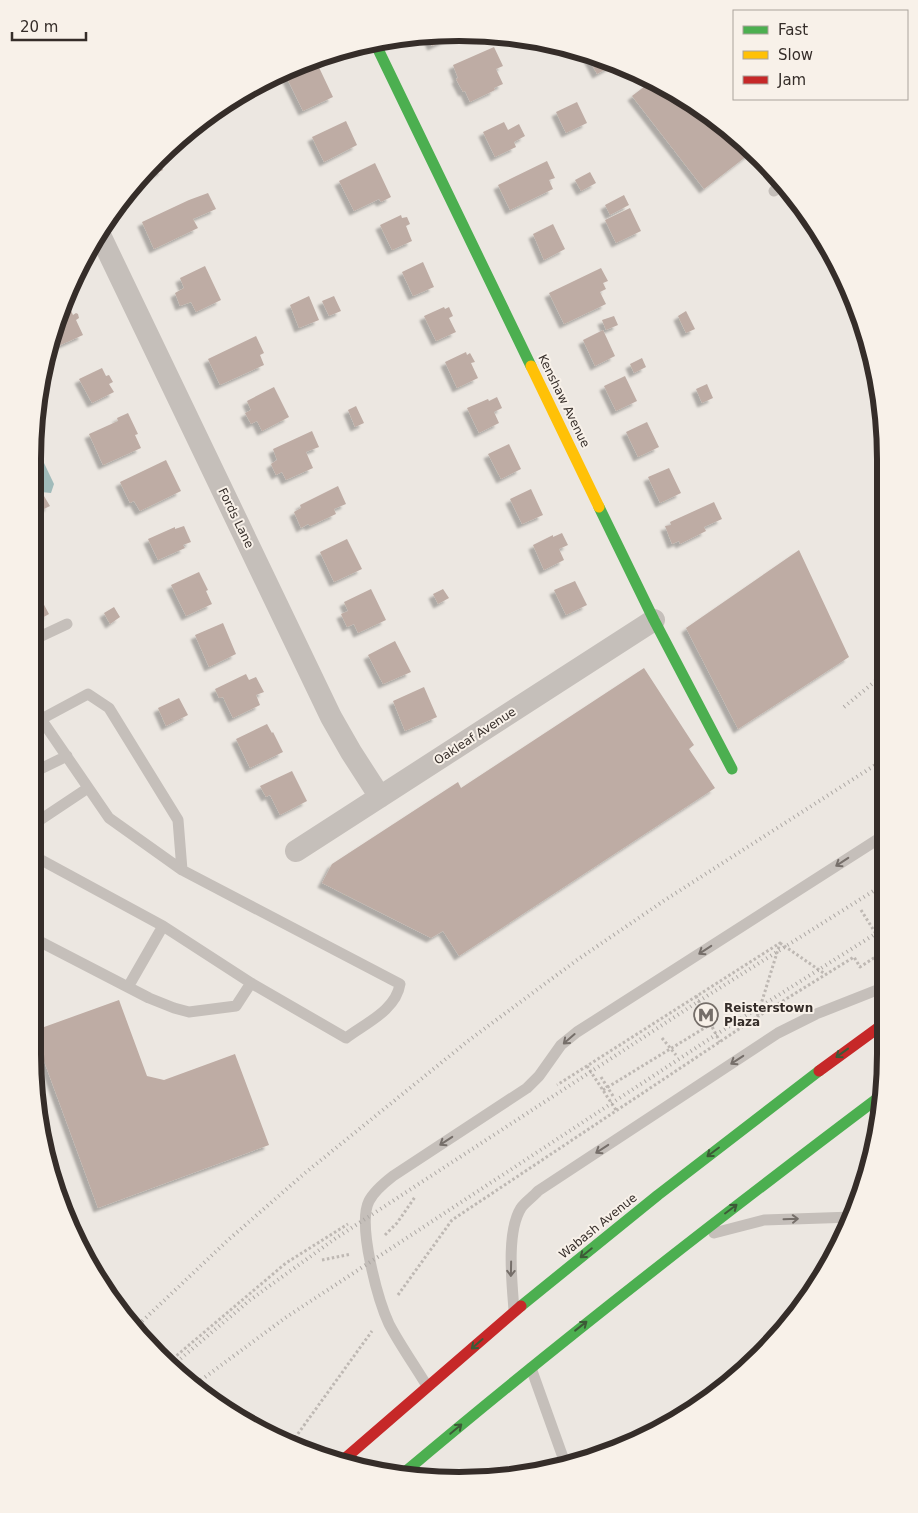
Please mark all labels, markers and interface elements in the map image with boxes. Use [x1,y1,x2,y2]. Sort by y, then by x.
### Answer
scale bar [12,10,86,42]
legend [733,10,908,100]
text: 20 m [20,18,58,36]
text: Fast [778,21,808,39]
text: Slow [778,46,813,64]
text: Jam [777,71,806,89]
street label: Kenshaw Avenue [535,352,593,450]
street label: Fords Lane [215,486,257,550]
street label: Oakleaf Avenue [432,704,518,768]
one-way arrow [835,857,849,868]
one-way arrow [699,945,713,955]
place label: Reisterstown Plaza [724,1001,813,1029]
metro station icon: Reisterstown Plaza [693,1002,719,1028]
one-way arrow [563,1033,576,1044]
one-way arrow [836,1048,849,1059]
one-way arrow [731,1055,745,1065]
one-way arrow [439,1137,453,1147]
one-way arrow [595,1145,609,1155]
one-way arrow [706,1147,720,1157]
street label: Wabash Avenue [556,1190,640,1262]
one-way arrow [724,1204,738,1214]
one-way arrow [783,1214,799,1224]
one-way arrow [580,1248,593,1259]
one-way arrow [506,1260,516,1277]
one-way arrow [575,1321,588,1332]
one-way arrow [471,1338,484,1349]
one-way arrow [449,1423,462,1435]

